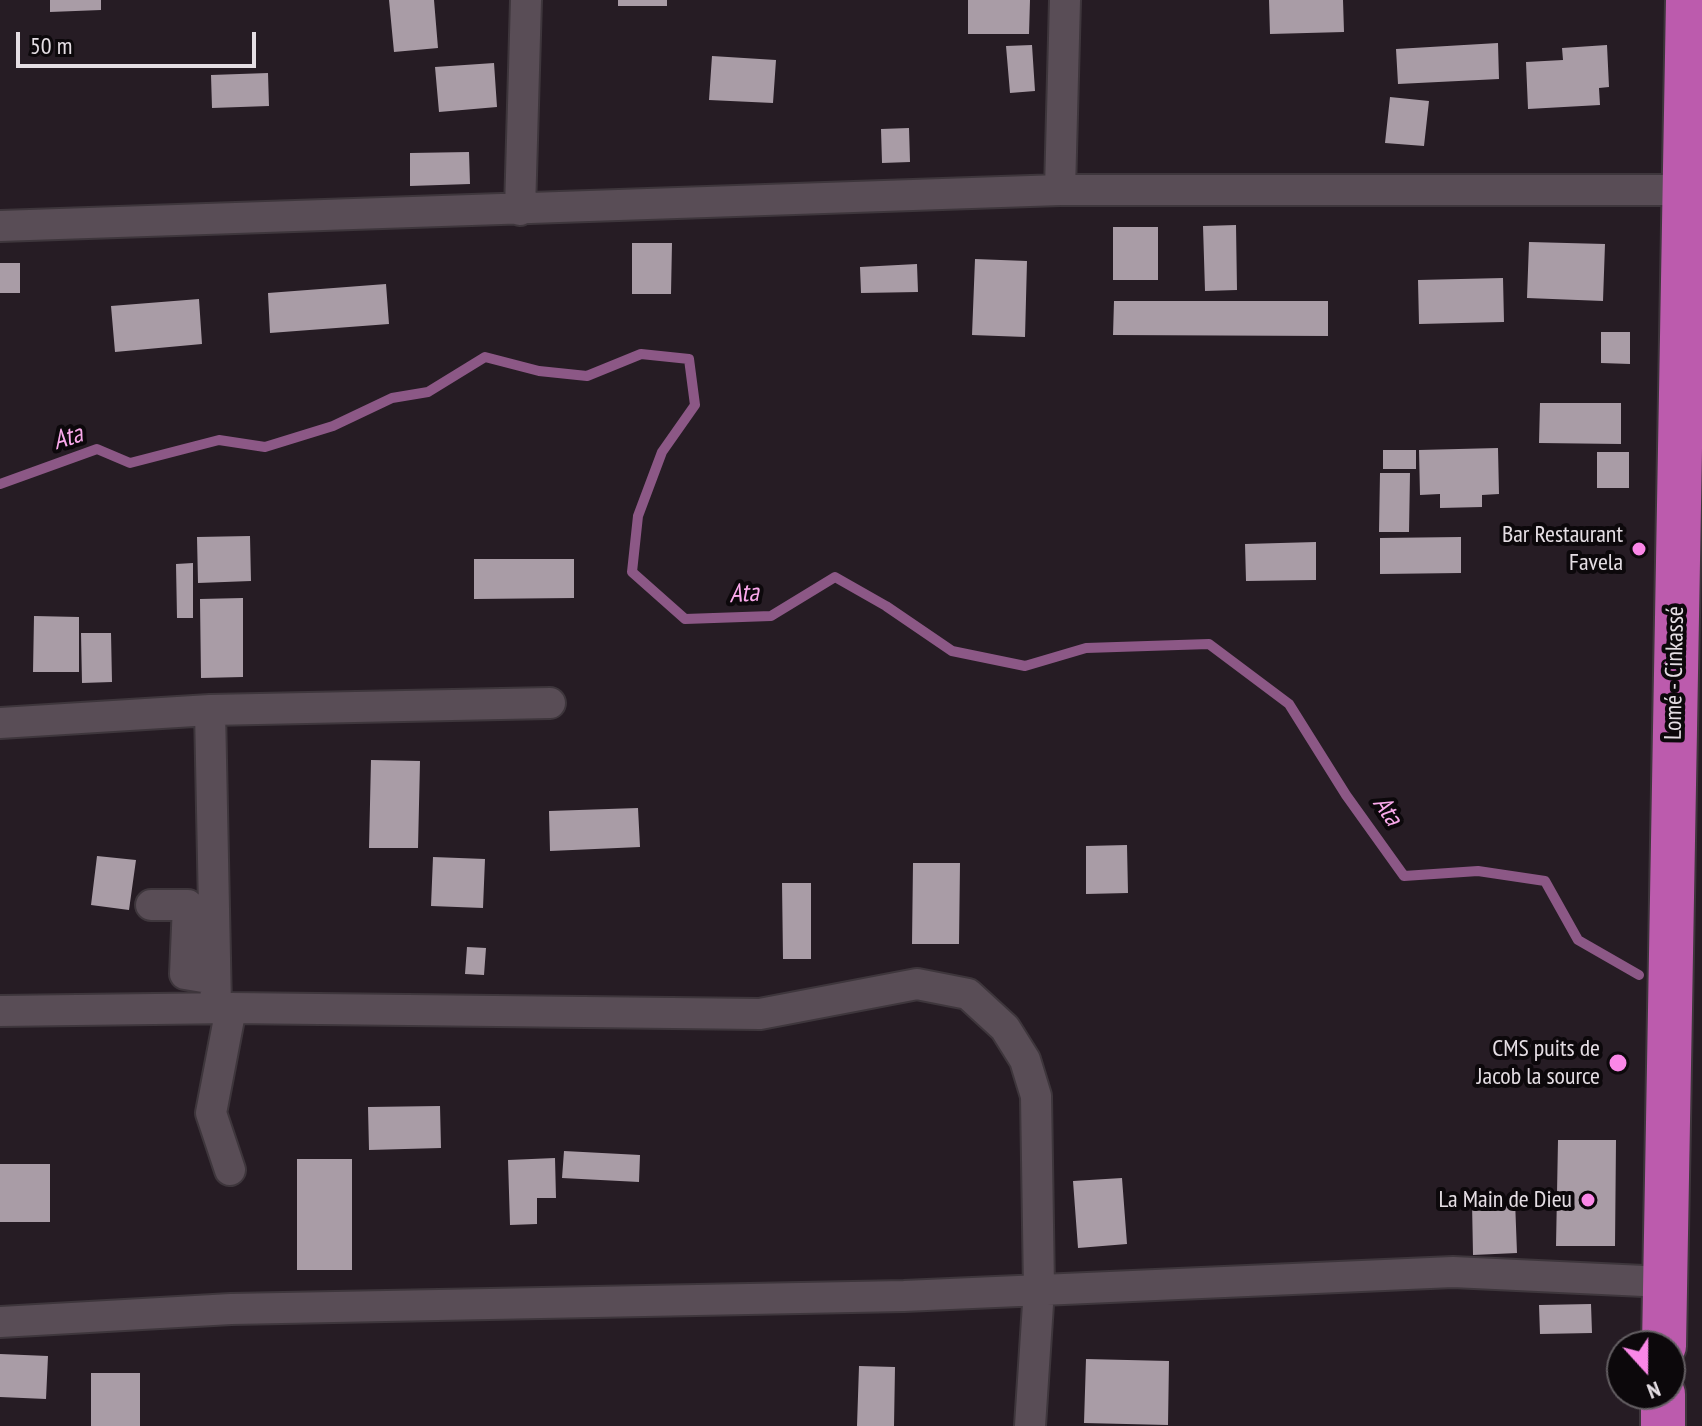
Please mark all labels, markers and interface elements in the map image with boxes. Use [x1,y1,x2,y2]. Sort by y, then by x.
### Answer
scale bar [20,16,260,66]
text: 50 m [30,30,72,61]
water label: Ata [49,419,87,457]
place label: Bar Restaurant Favela [1502,521,1623,577]
marker: Bar Restaurant Favela [1630,540,1648,558]
water label: Ata [728,578,760,610]
street label: Lomé - Cinkassé [1659,606,1691,740]
water label: Ata [1366,790,1408,832]
place label: CMS puits de Jacob la source [1477,1035,1600,1091]
marker: CMS puits de Jacob la source [1607,1052,1629,1074]
place label: La Main de Dieu [1438,1186,1572,1214]
marker: La Main de Dieu [1579,1191,1597,1209]
north arrow [1606,1330,1686,1410]
text: N [1643,1375,1664,1406]

